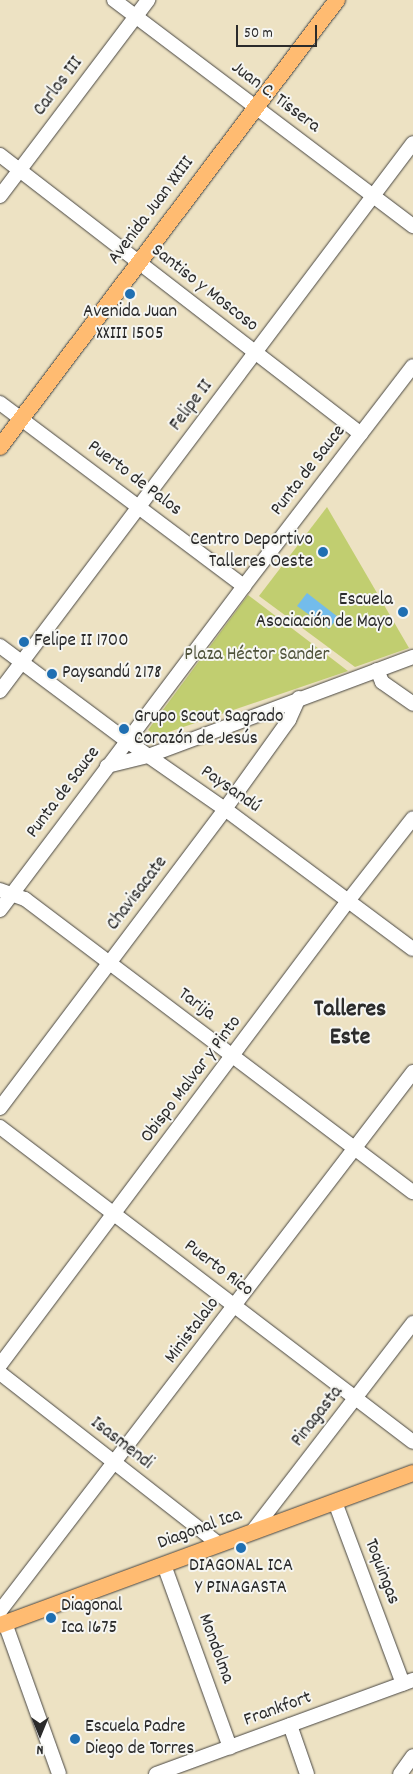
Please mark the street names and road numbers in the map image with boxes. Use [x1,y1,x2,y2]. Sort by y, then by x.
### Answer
street label: Carlos III [29,53,89,121]
street label: Juan C. Tissera [226,57,324,139]
street label: Avenida Juan XXIII [104,153,200,269]
street label: Santiso y Moscoso [146,240,262,338]
street label: Felipe II [165,376,219,436]
street label: Punta de Sauce [266,421,352,521]
street label: Puerto de Palos [82,436,186,522]
street label: Punta de Sauce [22,743,106,843]
street label: Paysandú [196,761,264,819]
street label: Chavisacate [103,852,173,936]
street label: Tarija [173,984,219,1026]
street label: Obispo Malvar y Pinto [137,1012,247,1148]
street label: Puerto Rico [179,1236,257,1302]
street label: Ministalalo [161,1293,225,1369]
street label: Pinagasta [287,1382,349,1452]
street label: Isasmendi [85,1412,157,1476]
street label: Diagonal Ica [155,1504,245,1556]
street label: Toquingas [358,1536,404,1608]
street label: Mondolma [192,1611,238,1687]
street label: Frankfort [241,1687,315,1733]

